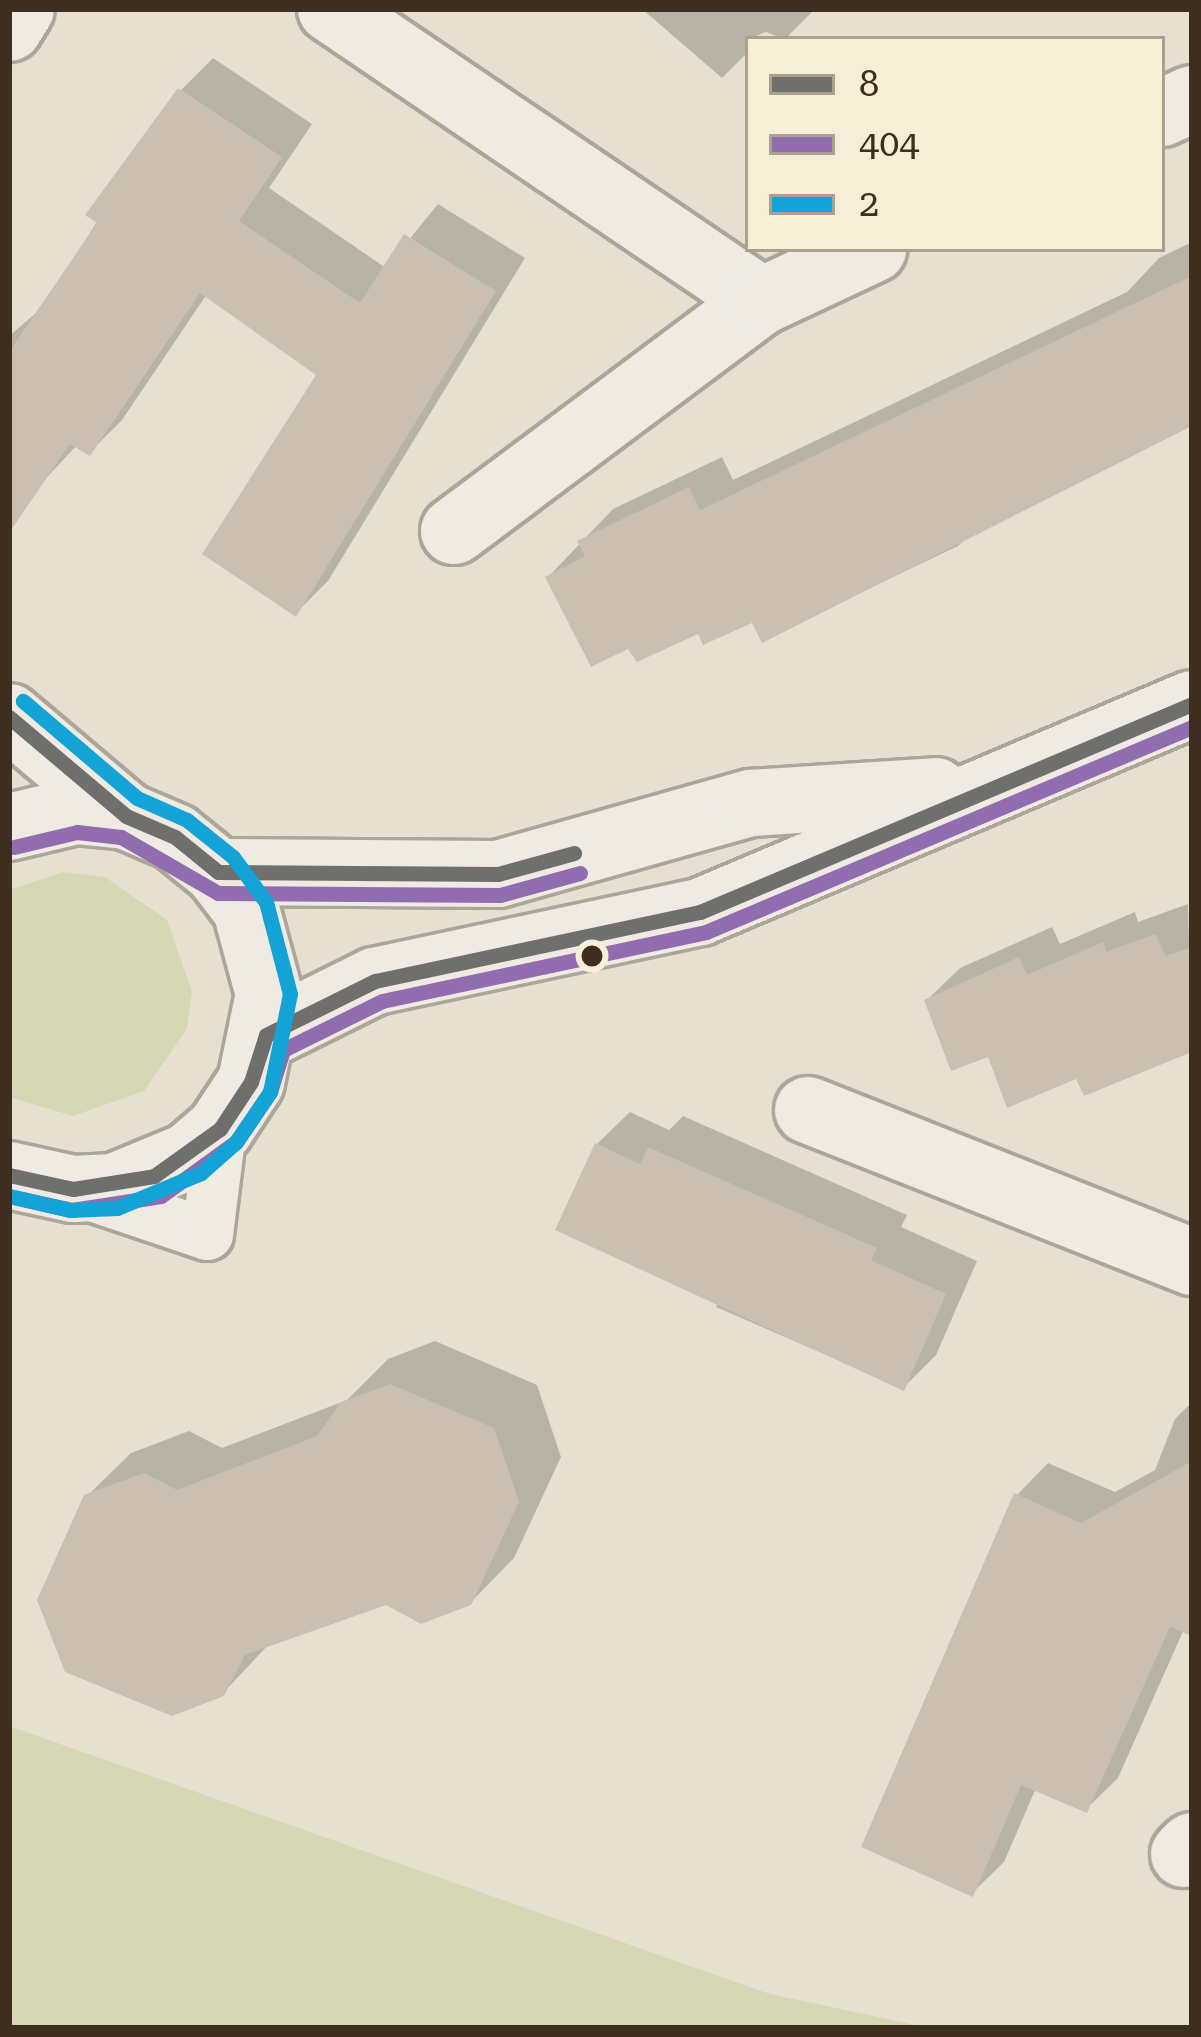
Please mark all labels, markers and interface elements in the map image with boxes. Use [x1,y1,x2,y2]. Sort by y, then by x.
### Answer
legend [745,36,1165,252]
text: 8 [859,63,879,105]
text: 404 [859,123,919,165]
text: 2 [859,183,879,225]
unlabelled marker [581,945,603,967]

